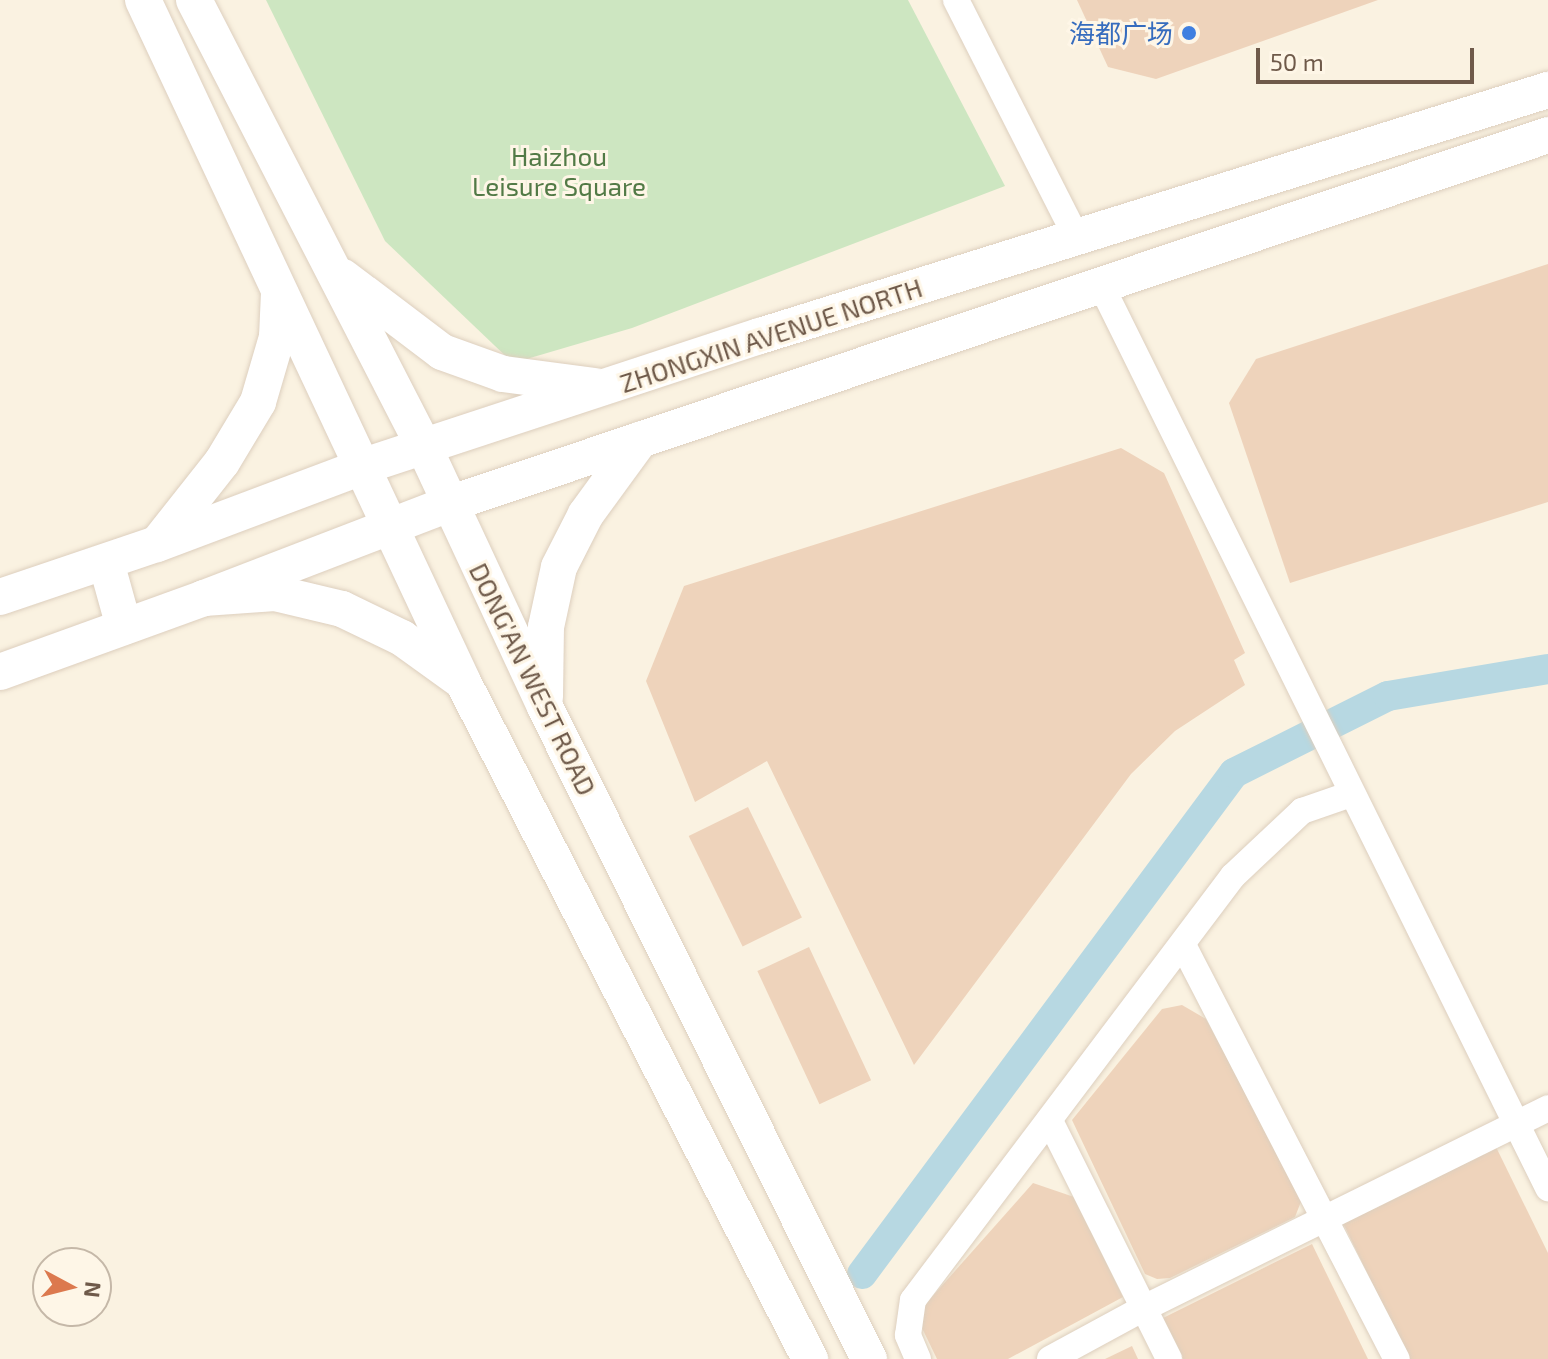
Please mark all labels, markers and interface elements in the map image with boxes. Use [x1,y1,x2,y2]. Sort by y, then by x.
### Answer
place label: 海都广场 [1069,17,1173,49]
marker: 海都广场 [1180,24,1198,42]
scale bar [1260,32,1478,82]
text: 50 m [1270,47,1324,76]
park label: Haizhou Leisure Square [472,140,646,202]
street label: ZHONGXIN AVENUE NORTH [616,271,926,399]
street label: DONG'AN WEST ROAD [463,557,603,801]
north arrow [32,1247,112,1327]
text: N [80,1280,108,1299]

